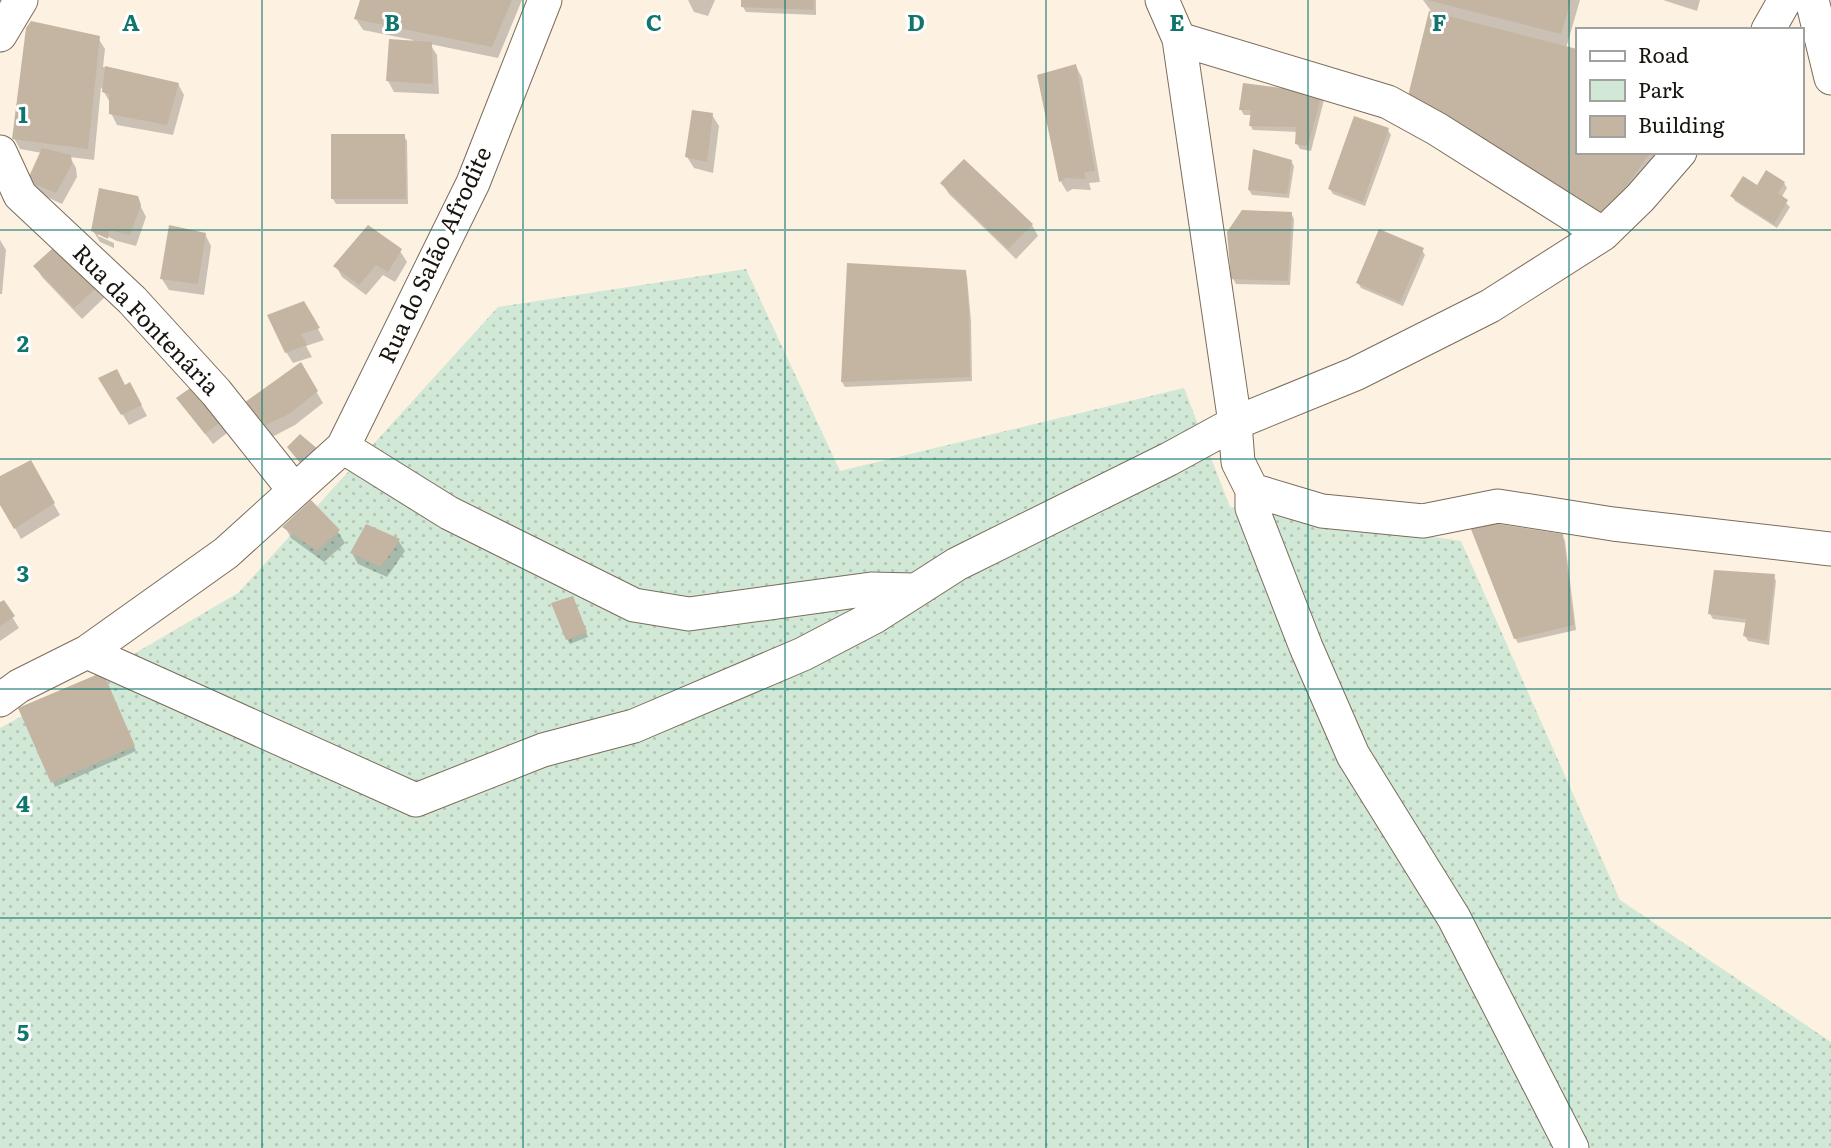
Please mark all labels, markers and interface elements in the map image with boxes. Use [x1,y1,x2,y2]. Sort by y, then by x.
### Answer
text: A [122,4,140,38]
text: B [384,4,400,38]
text: C [646,4,662,38]
text: D [907,4,925,38]
text: E [1169,4,1185,38]
text: F [1432,4,1447,38]
legend [1576,28,1803,154]
text: Road [1638,38,1689,69]
text: Park [1638,73,1684,104]
text: 1 [18,96,28,130]
text: Building [1638,108,1725,139]
street label: Rua do Salão Afrodite [368,140,498,368]
street label: Rua da Fontenária [66,235,229,402]
text: 2 [17,325,29,359]
text: 3 [17,555,29,589]
text: 4 [16,785,30,819]
text: 5 [17,1014,29,1048]

